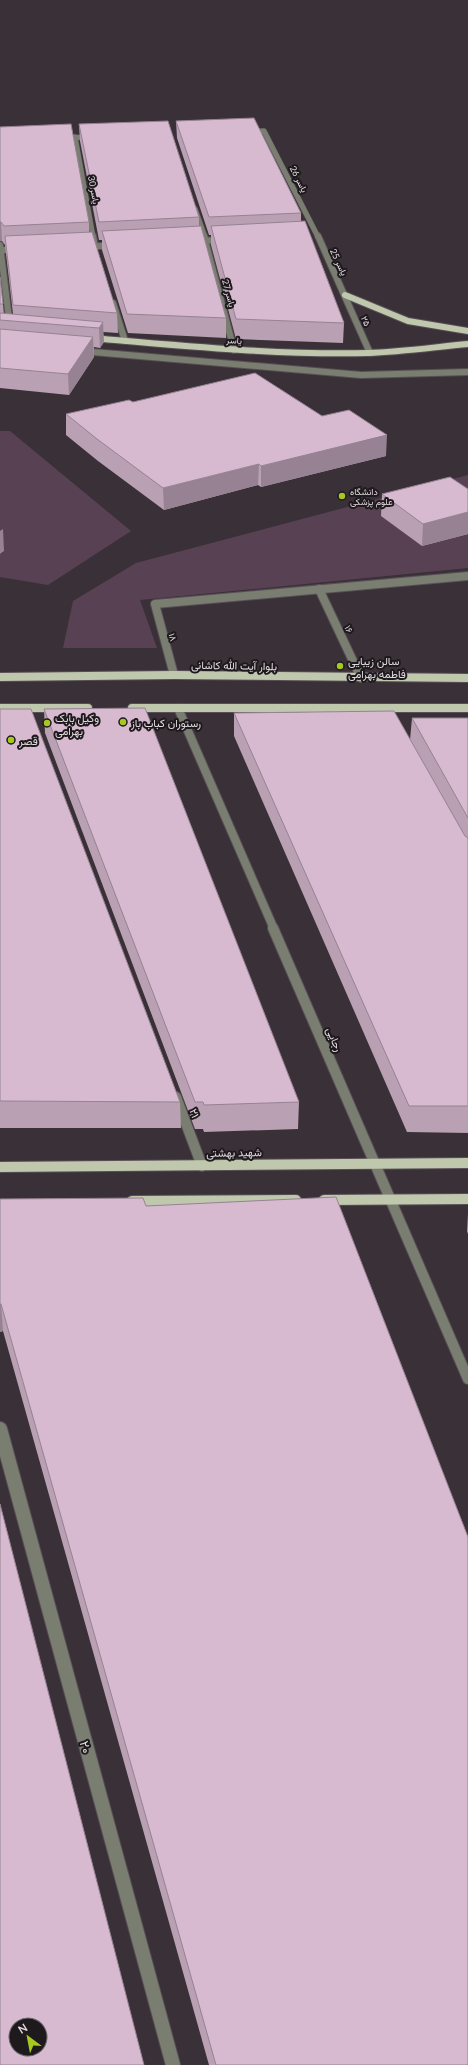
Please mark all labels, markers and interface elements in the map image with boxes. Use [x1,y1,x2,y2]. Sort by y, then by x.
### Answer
street label: یاسر 26 [287,164,310,195]
street label: یاسر 30 [85,175,102,205]
street label: یاسر 25 [327,247,350,278]
street label: یاسر 27 [219,278,238,309]
street label: ۲۵ [359,314,373,328]
street label: یاسر [225,334,242,347]
place label: دانشگاه علوم پزشکی [350,486,393,508]
marker: دانشگاه علوم پزشکی [337,491,347,501]
street label: ۱۶ [343,624,356,635]
street label: ۱۸ [167,632,179,642]
place label: سالن زیبایی فاطمه بهرامی [348,654,406,681]
street label: بلوار آیت الله کاشانی [191,658,277,673]
marker: سالن زیبایی فاطمه بهرامی [335,661,345,671]
place label: وکیل بابک بهرامی [55,711,99,738]
place label: رستوران کباب باز [130,716,201,730]
marker: رستوران کباب باز [118,717,128,727]
marker: وکیل بابک بهرامی [42,718,52,728]
place label: قصر [18,734,38,748]
marker: قصر [6,735,16,745]
street label: رجایی [323,1025,346,1054]
street label: ۲۱ [187,1106,203,1120]
street label: شهید بهشتی [206,1145,262,1160]
street label: ۲۰ [77,1739,95,1755]
north arrow [8,2017,48,2057]
text: N [15,2020,29,2036]

